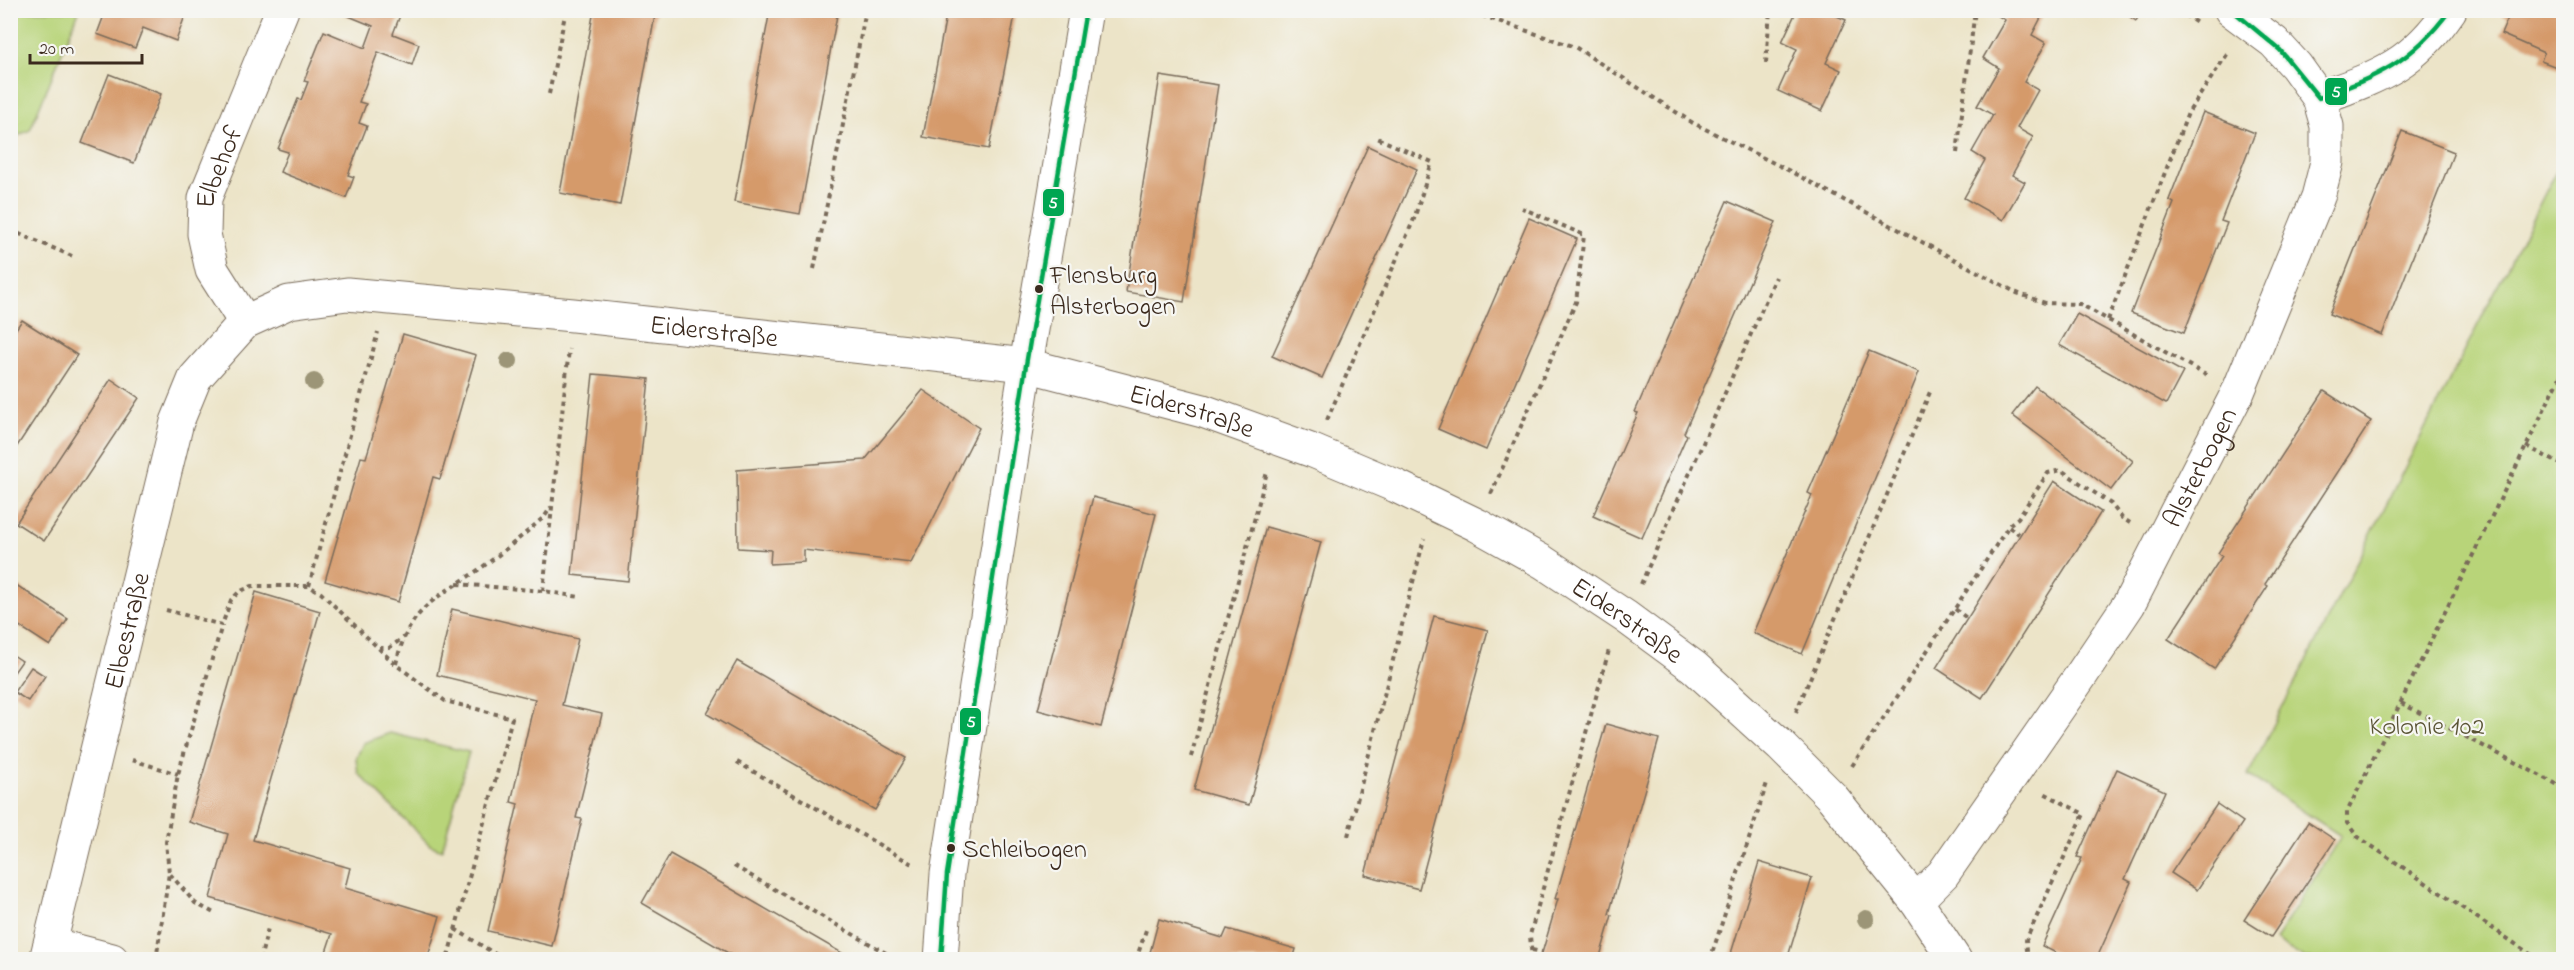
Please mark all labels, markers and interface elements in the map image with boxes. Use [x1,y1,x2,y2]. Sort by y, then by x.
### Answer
scale bar [30,27,142,65]
text: 20 m [39,37,74,63]
line badge: 5 [2324,77,2348,106]
text: 5 [2331,81,2341,105]
street label: Elbehof [188,120,255,208]
line badge: 5 [1042,188,1065,217]
text: 5 [1048,192,1058,216]
place label: Flensburg Alsterbogen [1049,258,1175,327]
marker: Flensburg Alsterbogen [1033,283,1045,295]
street label: Eiderstraße [647,307,781,360]
street label: Eiderstraße [1125,376,1260,450]
street label: Alsterbogen [2154,401,2249,535]
street label: Elbestraße [96,568,162,694]
street label: Eiderstraße [1563,569,1691,675]
line badge: 5 [959,707,982,736]
park label: Kolonie 102 [2369,708,2485,747]
text: 5 [966,711,976,735]
place label: Schleibogen [962,832,1087,870]
marker: Schleibogen [945,842,957,854]

